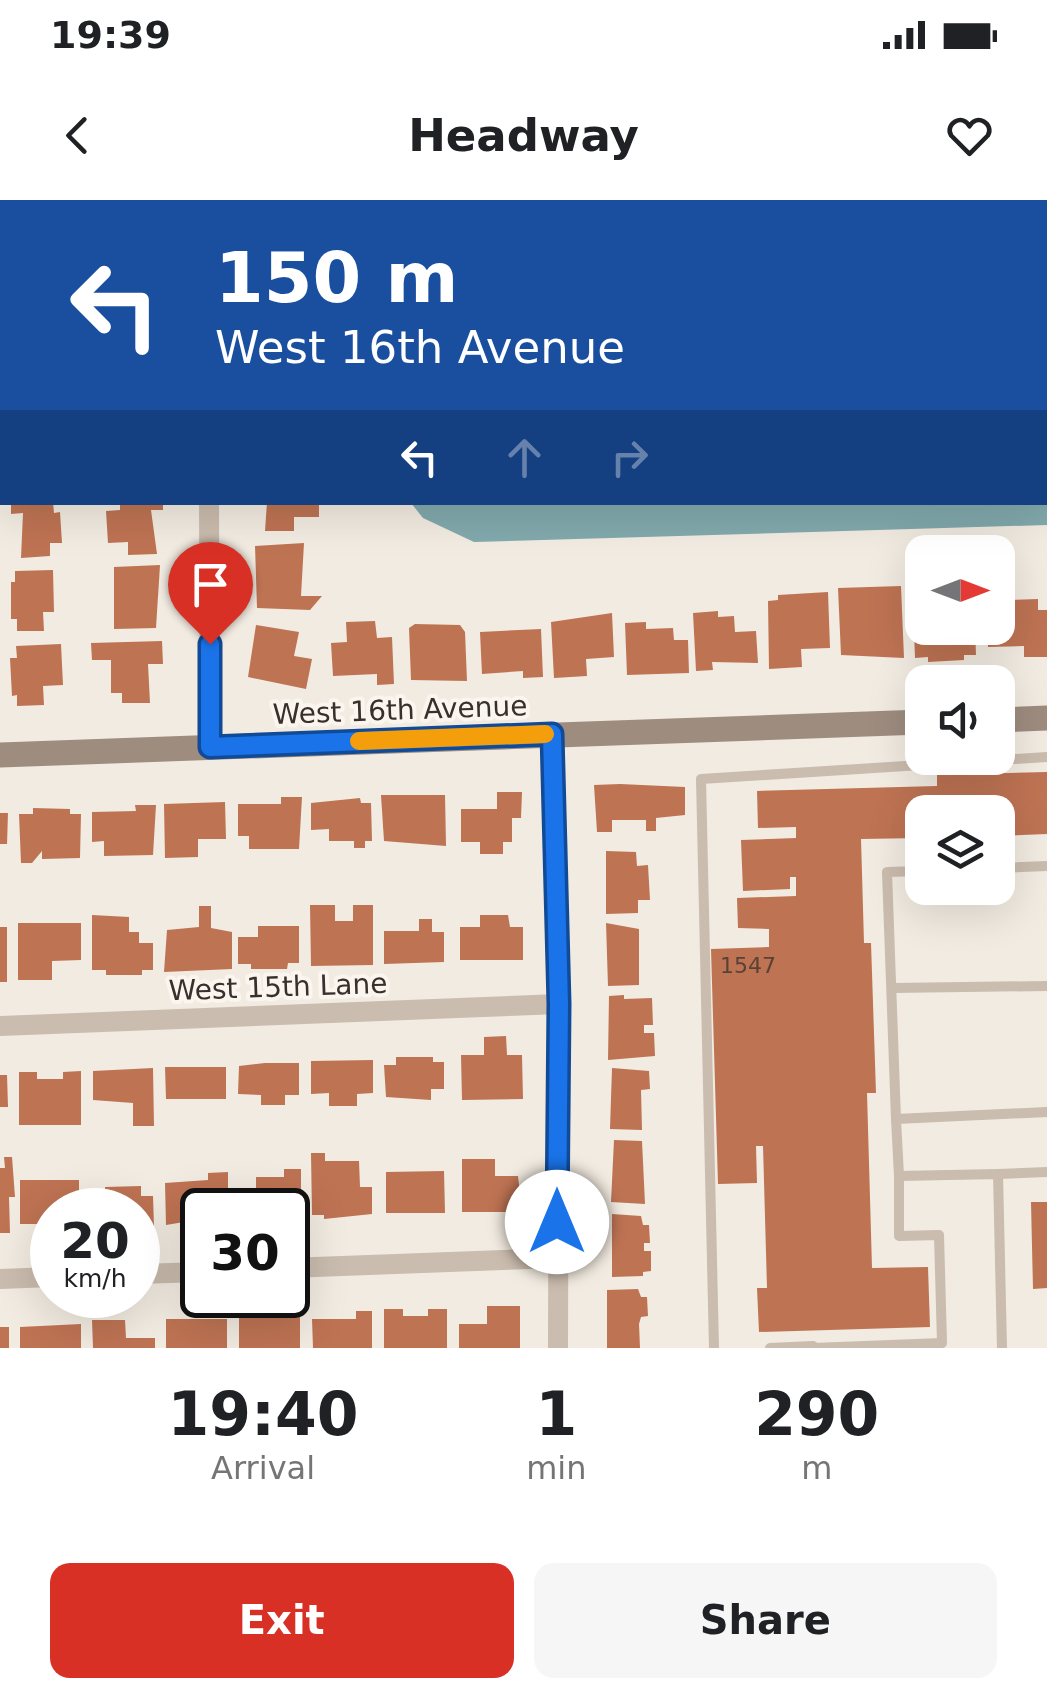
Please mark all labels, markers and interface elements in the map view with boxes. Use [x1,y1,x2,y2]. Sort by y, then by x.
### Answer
text: 19:39 [50,13,171,57]
icon: back [50,108,105,163]
icon: heart [942,108,997,163]
text: Headway [408,109,639,162]
text: 150 m [215,237,458,319]
icon: left [50,240,180,370]
text: West 16th Avenue [215,321,625,374]
icon: left [392,430,447,485]
icon: ahead [497,430,552,485]
icon: right [602,430,657,485]
north arrow [905,535,1015,645]
map controls [905,535,1015,905]
pin [168,542,253,645]
icon: arrive [183,557,238,612]
button: sound [905,665,1015,775]
street label: West 16th Avenue [272,689,528,731]
button: layers [905,795,1015,905]
house number: 1547 [720,953,776,978]
street label: West 15th Lane [168,967,388,1007]
position arrow [505,1170,609,1274]
speed limit sign: 30 [180,1188,310,1318]
text: 20 [60,1212,130,1270]
text: km/h [63,1264,127,1293]
text: 19:40 [168,1379,359,1449]
text: 1 [535,1379,577,1449]
text: 290 [754,1379,879,1449]
text: Arrival [211,1449,315,1487]
text: min [526,1449,587,1487]
text: m [801,1449,832,1487]
button: Exit [50,1563,514,1678]
button: Share [534,1563,997,1678]

